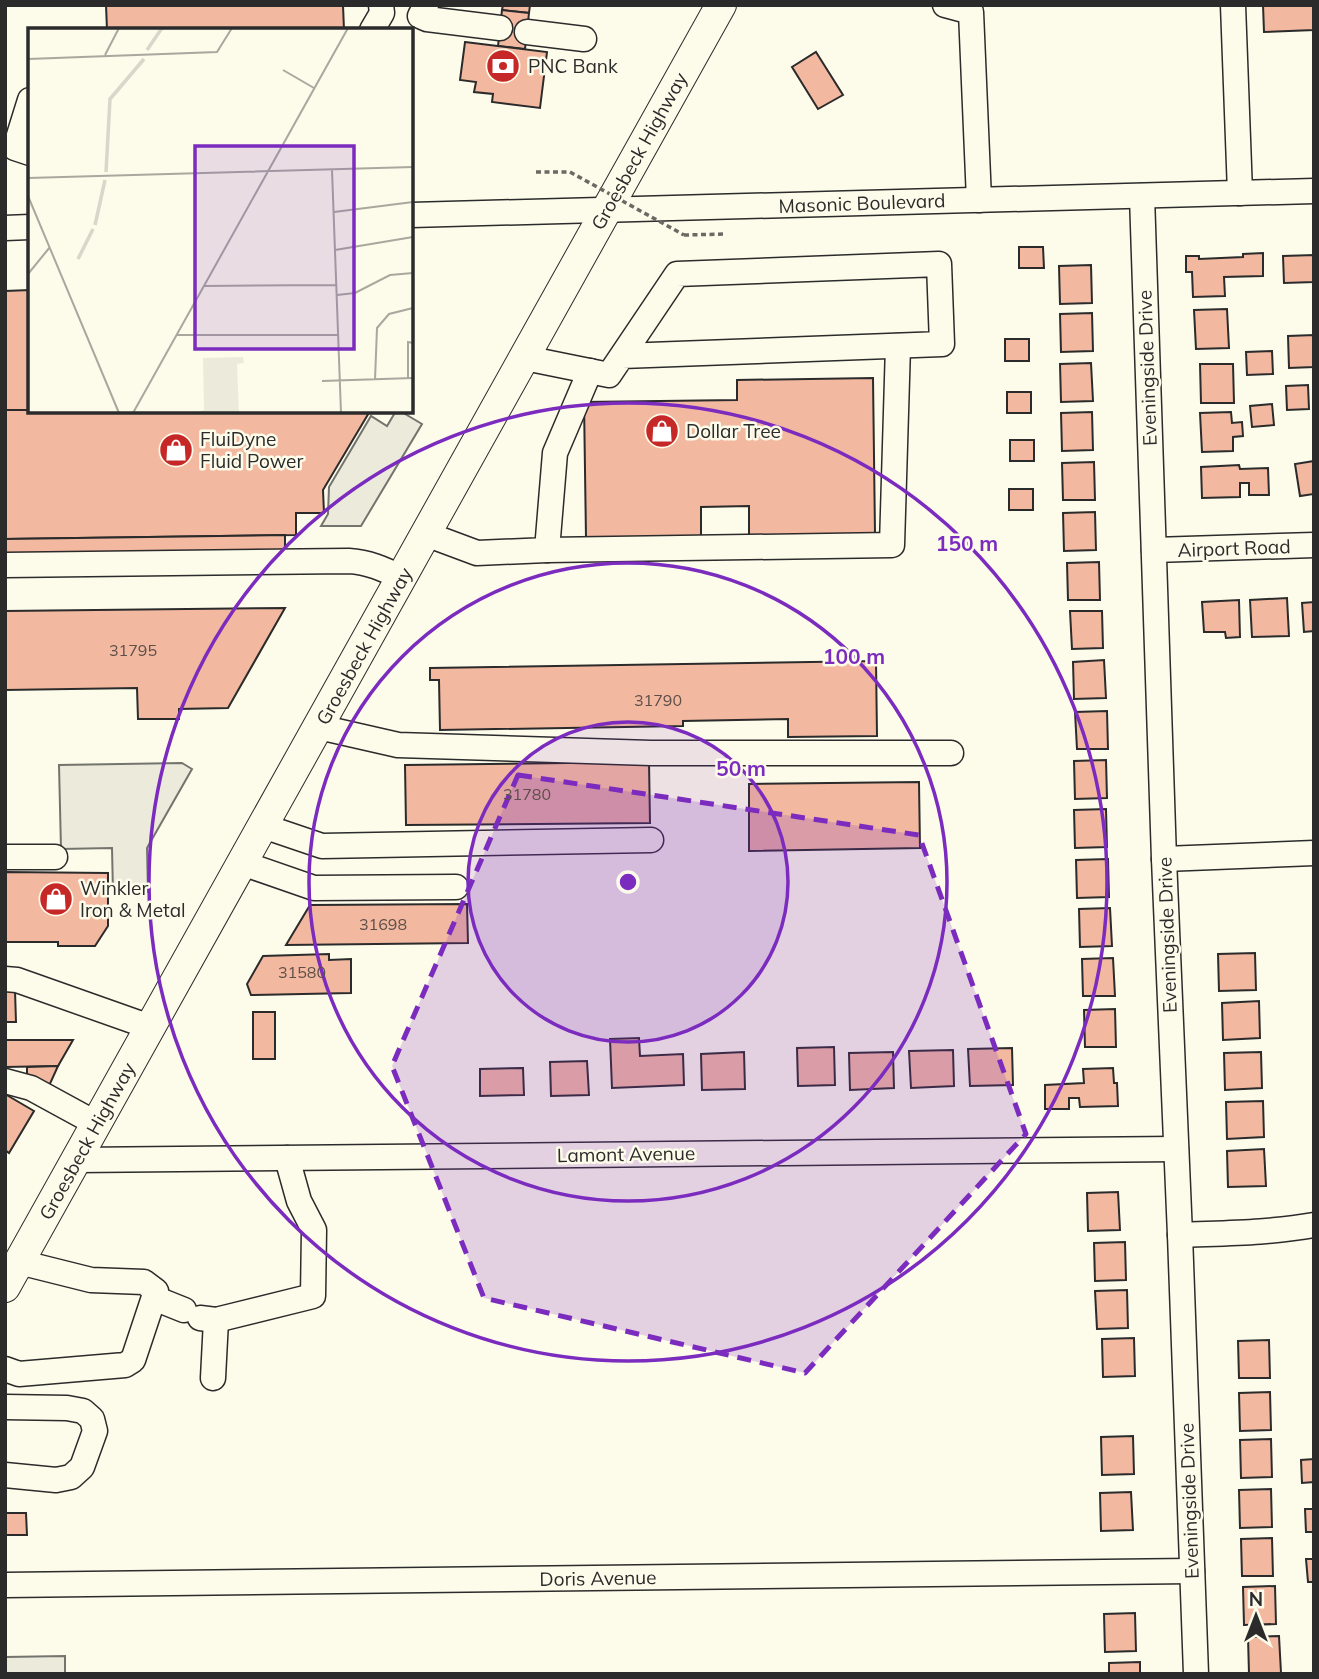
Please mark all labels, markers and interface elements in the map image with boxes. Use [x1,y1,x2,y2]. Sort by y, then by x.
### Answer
inset map [28,28,413,413]
bank icon: PNC Bank [484,47,522,85]
place label: PNC Bank [528,54,618,78]
street label: Groesbeck Highway [586,68,692,234]
street label: Masonic Boulevard [778,188,946,218]
street label: Eveningside Drive [1132,290,1162,446]
shop icon: Dollar Tree [643,412,681,450]
place label: Dollar Tree [686,419,781,443]
place label: FluiDyne Fluid Power [200,427,303,473]
shop icon: FluiDyne Fluid Power [157,431,195,469]
text: 150 m [936,530,998,556]
street label: Airport Road [1177,534,1291,562]
street label: Groesbeck Highway [311,563,417,729]
house number: 31795 [109,640,157,660]
text: 100 m [823,643,885,669]
house number: 31790 [634,690,682,710]
text: 50 m [716,755,766,781]
house number: 31780 [503,784,551,804]
street label: Eveningside Drive [1152,857,1182,1013]
centre of rings [616,870,640,894]
place label: Winkler Iron & Metal [80,876,186,922]
shop icon: Winkler Iron & Metal [37,880,75,918]
house number: 31698 [359,914,407,934]
house number: 31580 [278,962,326,982]
street label: Groesbeck Highway [34,1058,140,1224]
street label: Lamont Avenue [557,1141,695,1167]
street label: Eveningside Drive [1174,1423,1204,1579]
street label: Doris Avenue [539,1565,657,1591]
north arrow [1221,1581,1291,1651]
text: N [1249,1587,1263,1611]

